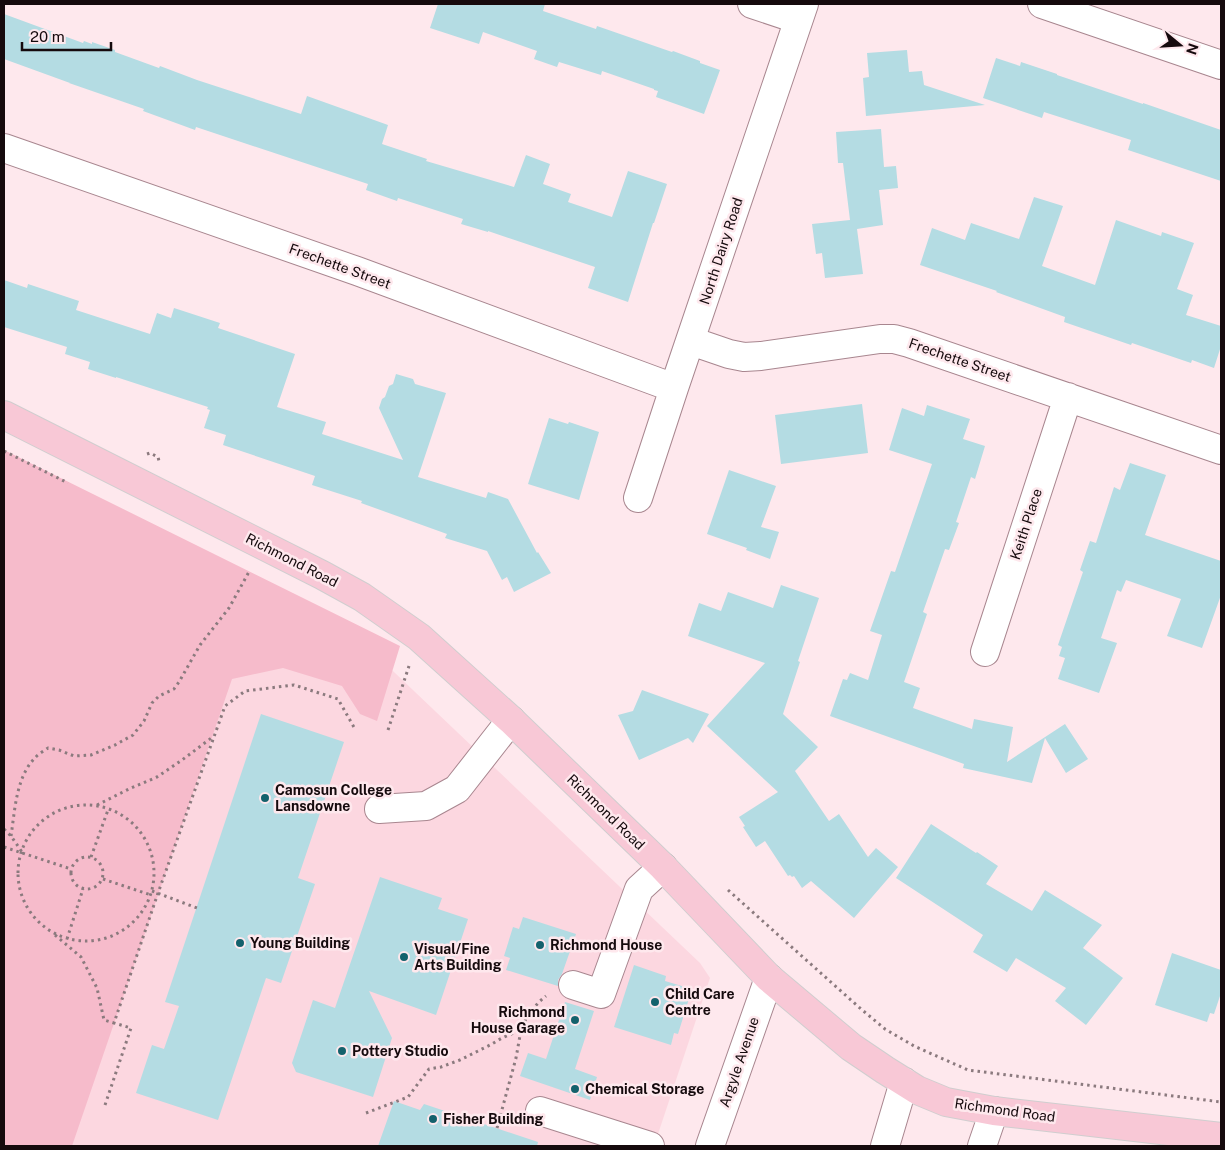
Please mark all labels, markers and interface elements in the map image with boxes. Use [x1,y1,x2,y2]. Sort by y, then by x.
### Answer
scale bar [22,20,111,52]
north arrow [1155,20,1205,70]
text: 20 m [30,28,65,45]
text: N [1183,41,1202,57]
street label: North Dairy Road [696,196,746,306]
street label: Frechette Street [287,240,393,292]
street label: Frechette Street [907,335,1013,385]
street label: Keith Place [1007,486,1045,562]
street label: Richmond Road [243,530,341,590]
street label: Richmond Road [564,771,648,853]
place label: Camosun College Lansdowne [275,782,392,814]
marker: Camosun College Lansdowne [259,792,271,804]
place label: Young Building [250,935,350,951]
marker: Young Building [234,937,246,949]
place label: Richmond House [550,937,662,953]
marker: Richmond House [534,939,546,951]
place label: Visual/Fine Arts Building [414,941,502,973]
marker: Visual/Fine Arts Building [398,951,410,963]
place label: Child Care Centre [665,986,735,1018]
marker: Child Care Centre [649,996,661,1008]
place label: Richmond House Garage [471,1004,565,1036]
marker: Richmond House Garage [569,1014,581,1026]
street label: Argyle Avenue [716,1015,762,1109]
place label: Pottery Studio [352,1043,449,1059]
marker: Pottery Studio [336,1045,348,1057]
place label: Chemical Storage [585,1081,704,1097]
marker: Chemical Storage [569,1083,581,1095]
street label: Richmond Road [954,1095,1056,1125]
place label: Fisher Building [443,1111,544,1127]
marker: Fisher Building [427,1113,439,1125]

